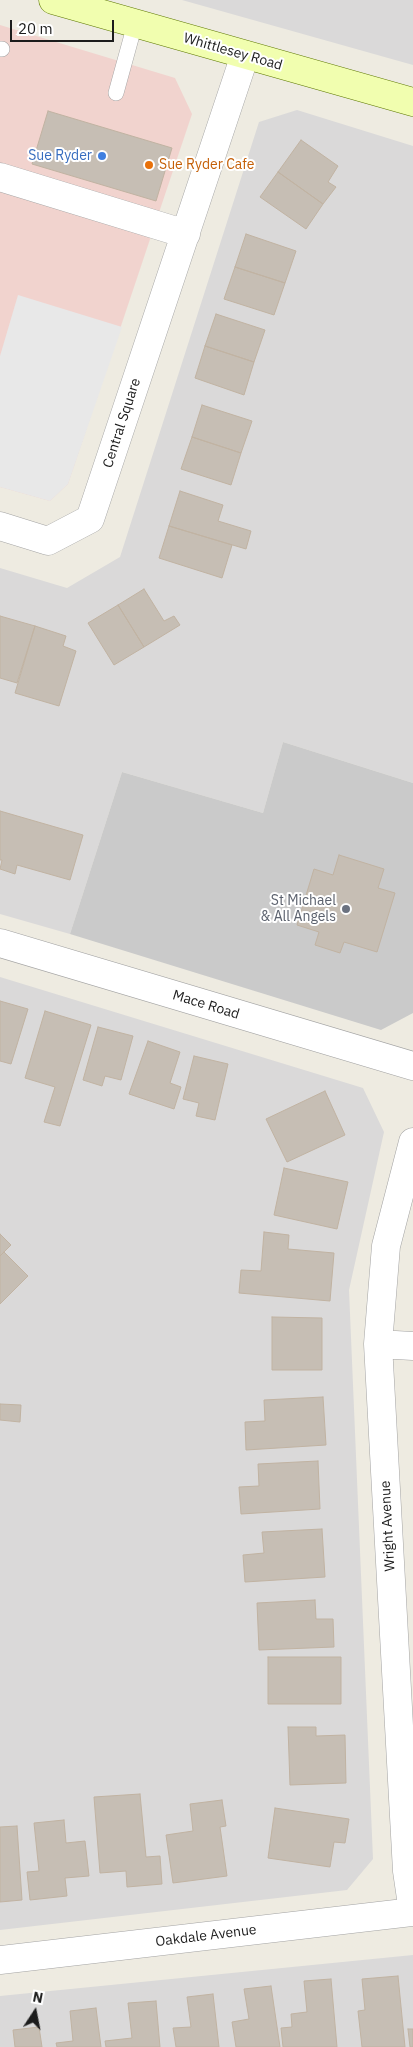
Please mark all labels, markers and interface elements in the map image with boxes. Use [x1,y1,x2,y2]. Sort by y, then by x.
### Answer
scale bar [12,10,116,42]
text: 20 m [18,19,53,38]
street label: Whittlesey Road [182,30,284,74]
place label: Sue Ryder [28,148,92,164]
marker: Sue Ryder [96,150,108,162]
place label: Sue Ryder Cafe [159,157,254,173]
marker: Sue Ryder Cafe [143,159,155,171]
street label: Central Square [100,376,144,470]
place label: St Michael & All Angels [261,893,336,926]
marker: St Michael & All Angels [340,903,352,915]
street label: Mace Road [171,987,241,1023]
street label: Wright Avenue [377,1480,399,1572]
street label: Oakdale Avenue [155,1921,257,1951]
north arrow [10,1987,60,2037]
text: N [31,1987,45,2007]

